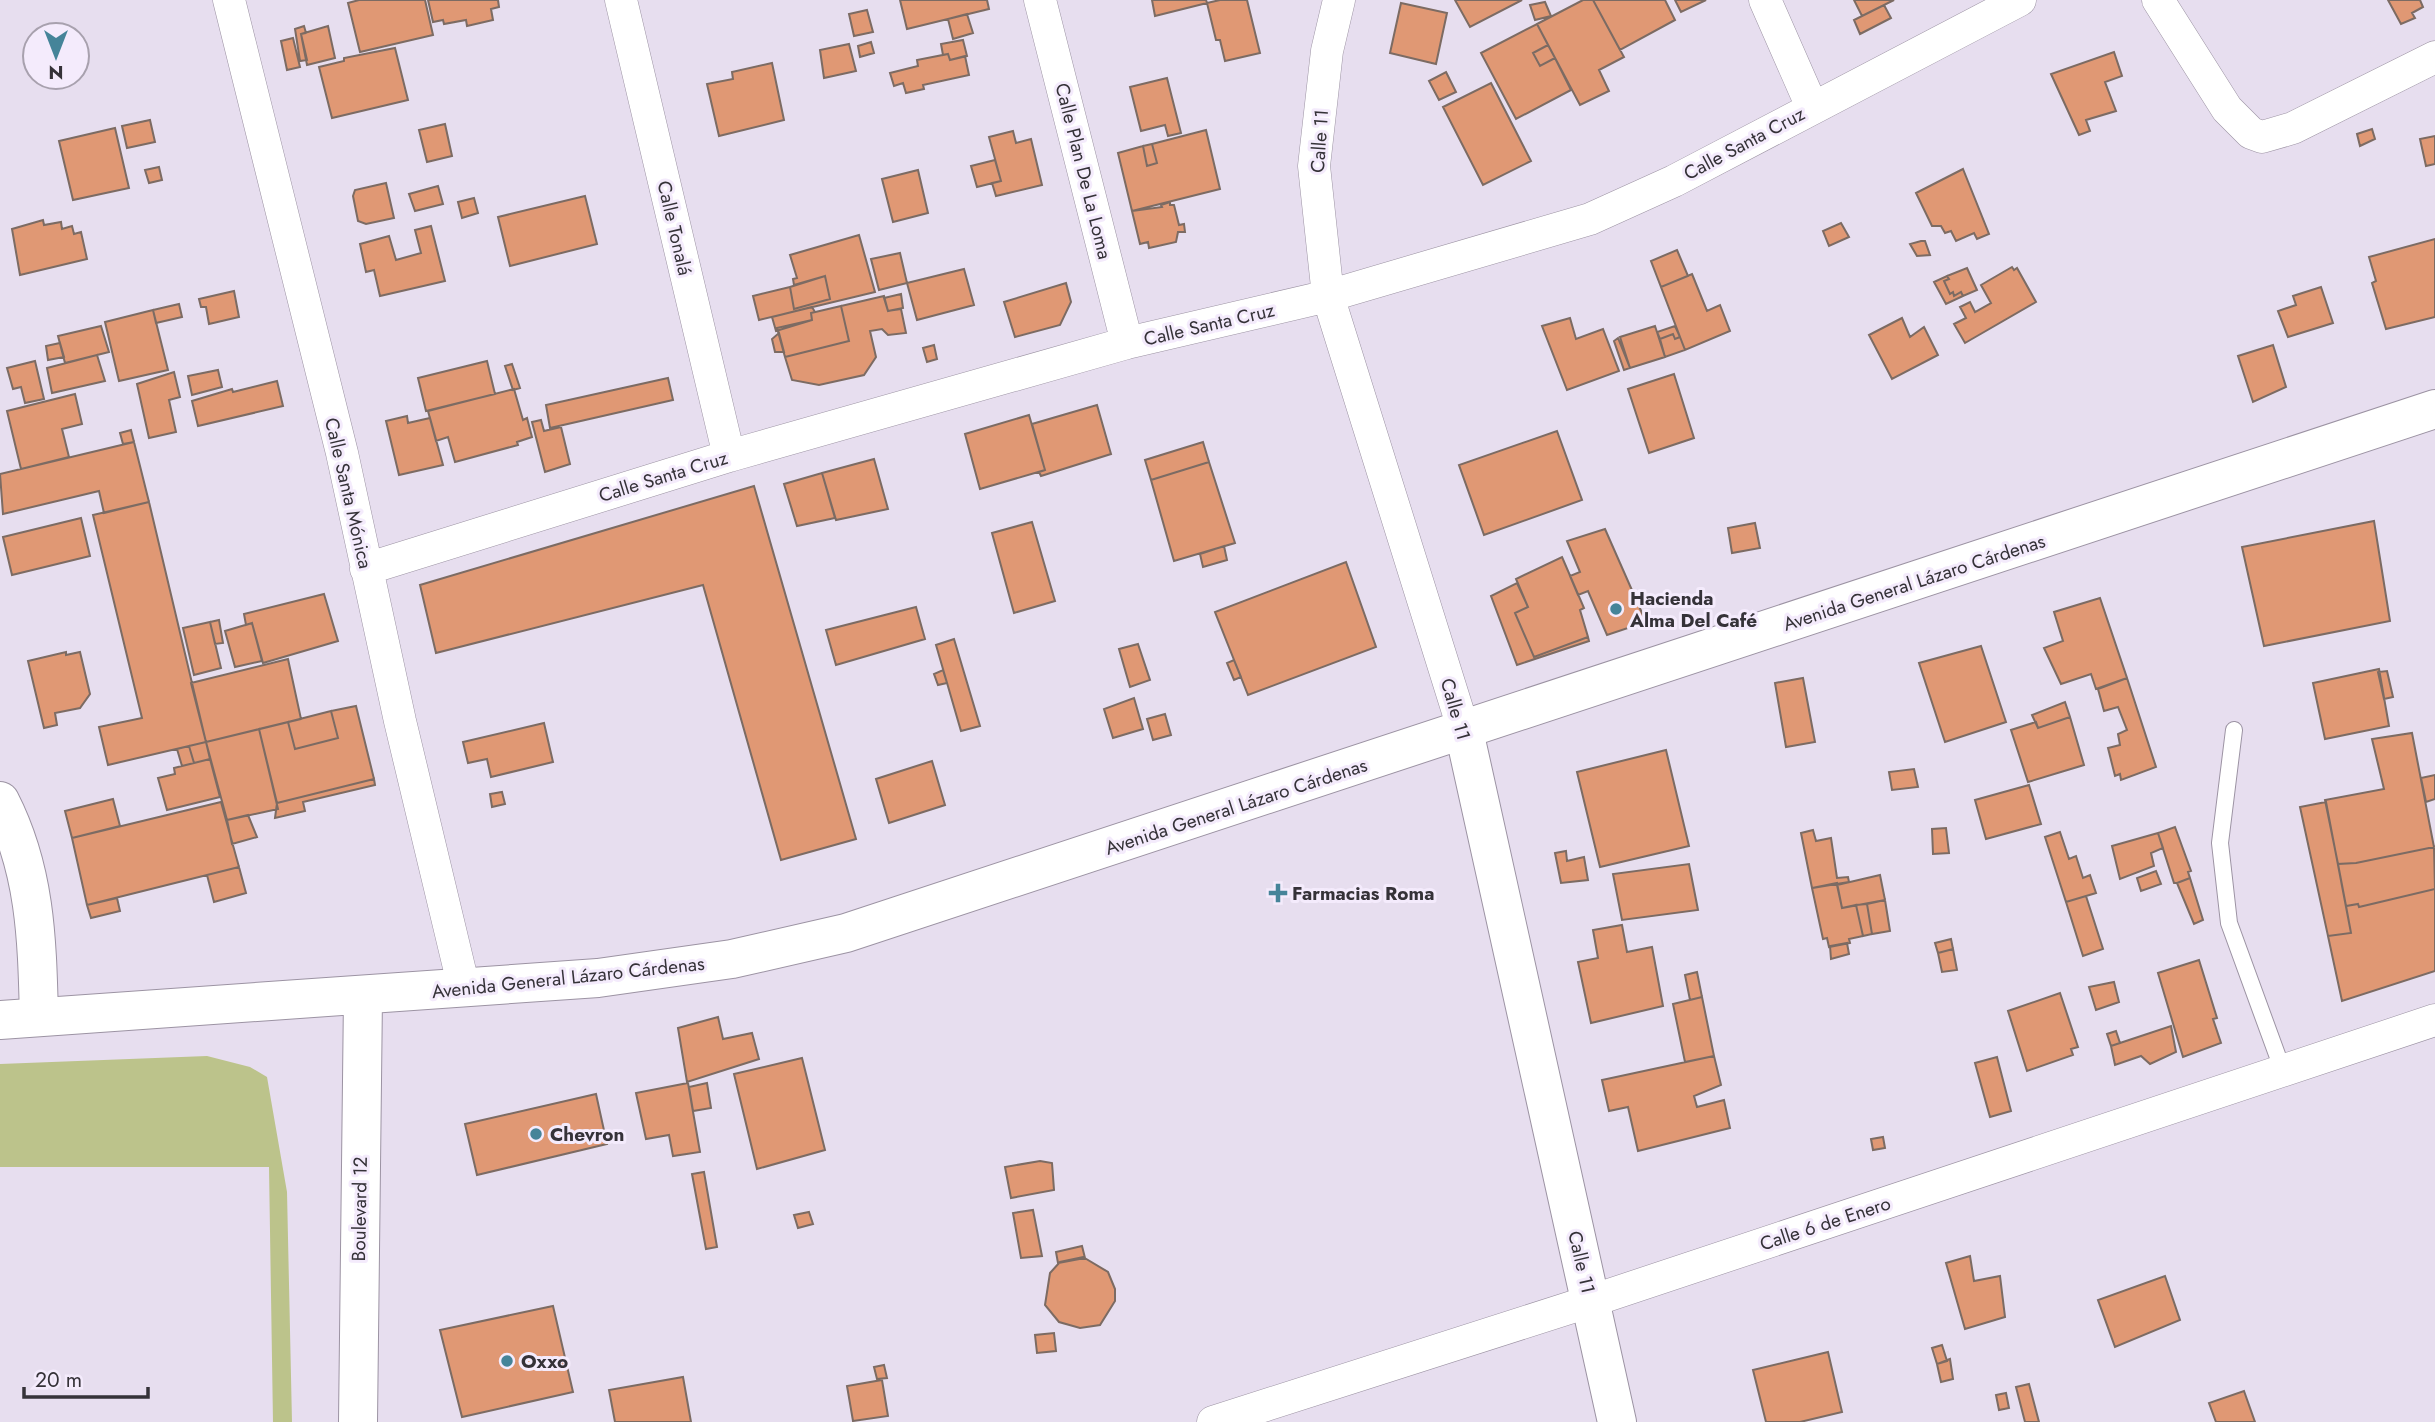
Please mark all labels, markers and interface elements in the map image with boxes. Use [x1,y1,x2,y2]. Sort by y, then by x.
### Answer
north arrow [21,21,91,91]
text: N [48,59,64,86]
street label: Calle Plan De La Loma [1049,80,1118,262]
street label: Calle Santa Cruz [1679,100,1810,187]
street label: Calle 11 [1304,108,1335,174]
street label: Calle Tonalá [651,178,699,278]
street label: Calle Santa Cruz [1141,296,1277,353]
street label: Calle Santa Mónica [318,415,379,571]
street label: Calle Santa Cruz [595,444,731,509]
street label: Avenida General Lázaro Cárdenas [1780,527,2049,638]
place label: Hacienda Alma Del Café [1629,585,1757,634]
marker: Hacienda Alma Del Café [1608,601,1624,617]
street label: Calle 11 [1434,675,1477,743]
street label: Avenida General Lázaro Cárdenas [1102,751,1371,862]
place label: Farmacias Roma [1292,880,1434,907]
marker: Farmacias Roma [1270,885,1286,901]
street label: Avenida General Lázaro Cárdenas [430,950,706,1005]
place label: Chevron [550,1121,624,1148]
marker: Chevron [528,1126,544,1142]
street label: Boulevard 12 [345,1156,374,1262]
street label: Calle 6 de Enero [1756,1190,1894,1257]
street label: Calle 11 [1561,1228,1602,1296]
place label: Oxxo [521,1348,568,1375]
marker: Oxxo [499,1353,515,1369]
scale bar [24,1356,149,1400]
text: 20 m [35,1365,82,1395]

